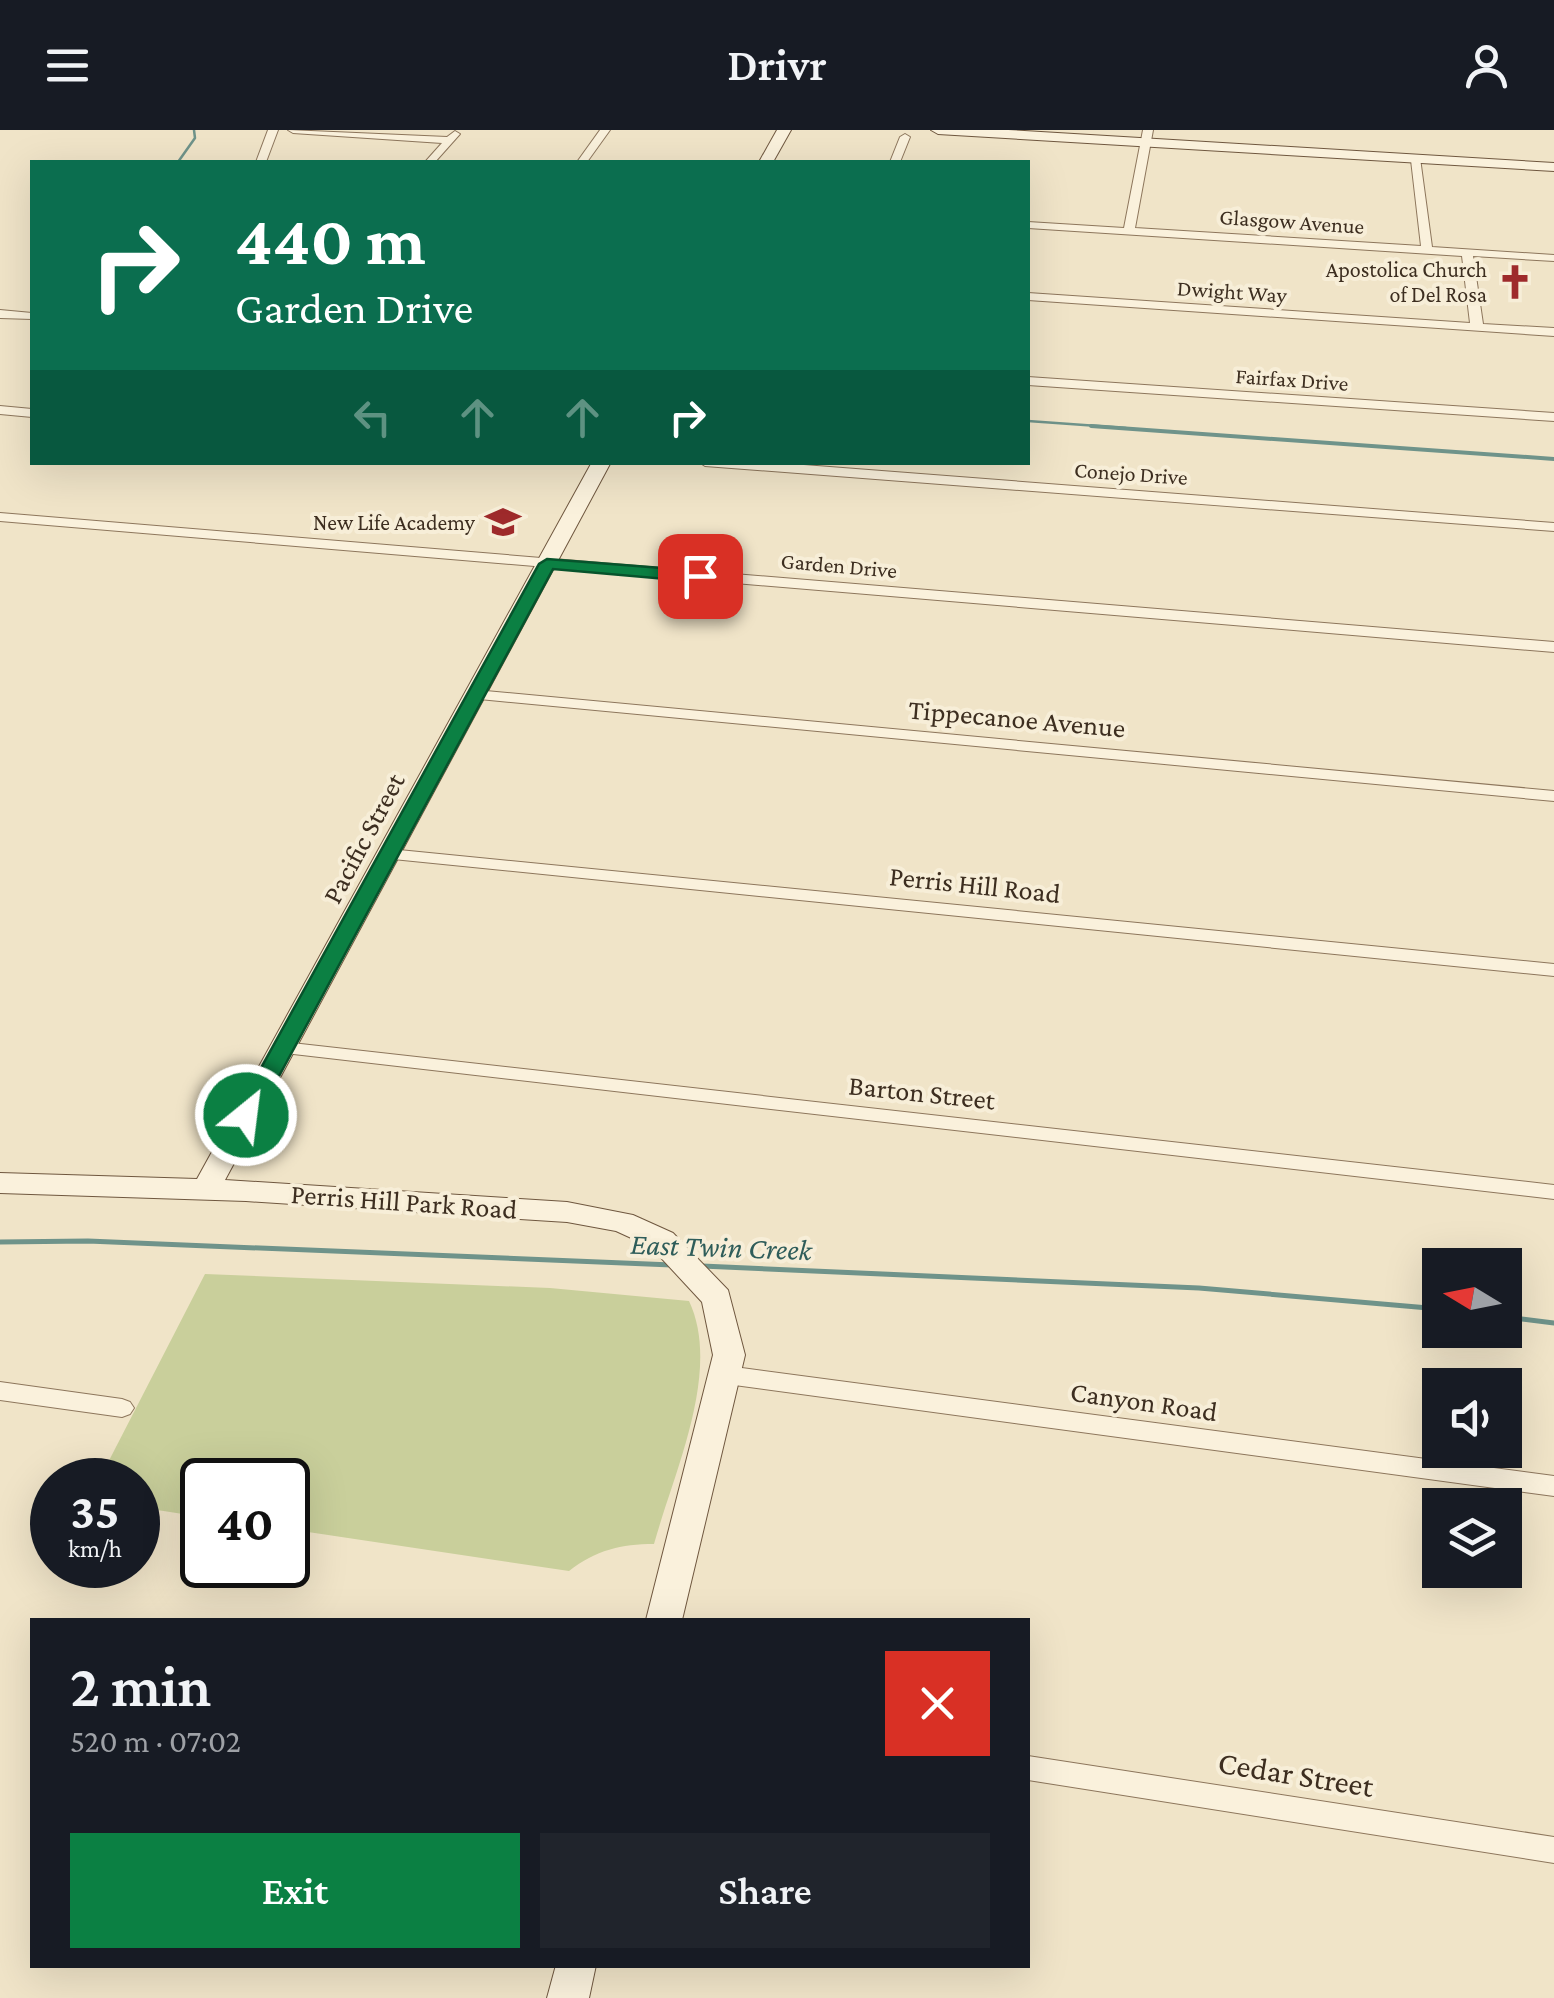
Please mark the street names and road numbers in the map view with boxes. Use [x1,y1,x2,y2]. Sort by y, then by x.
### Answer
street label: Glasgow Avenue [1219,204,1365,239]
street label: Dwight Way [1176,275,1289,308]
street label: Fairfax Drive [1235,363,1349,396]
street label: Conejo Drive [1073,457,1188,490]
street label: Garden Drive [780,548,898,583]
street label: Tippecanoe Avenue [907,694,1127,743]
street label: Pacific Street [316,767,411,909]
street label: Perris Hill Road [888,860,1062,909]
street label: Barton Street [847,1069,997,1116]
street label: Perris Hill Park Road [290,1178,518,1225]
street label: Canyon Road [1069,1376,1220,1427]
street label: Cedar Street [1216,1744,1377,1804]

